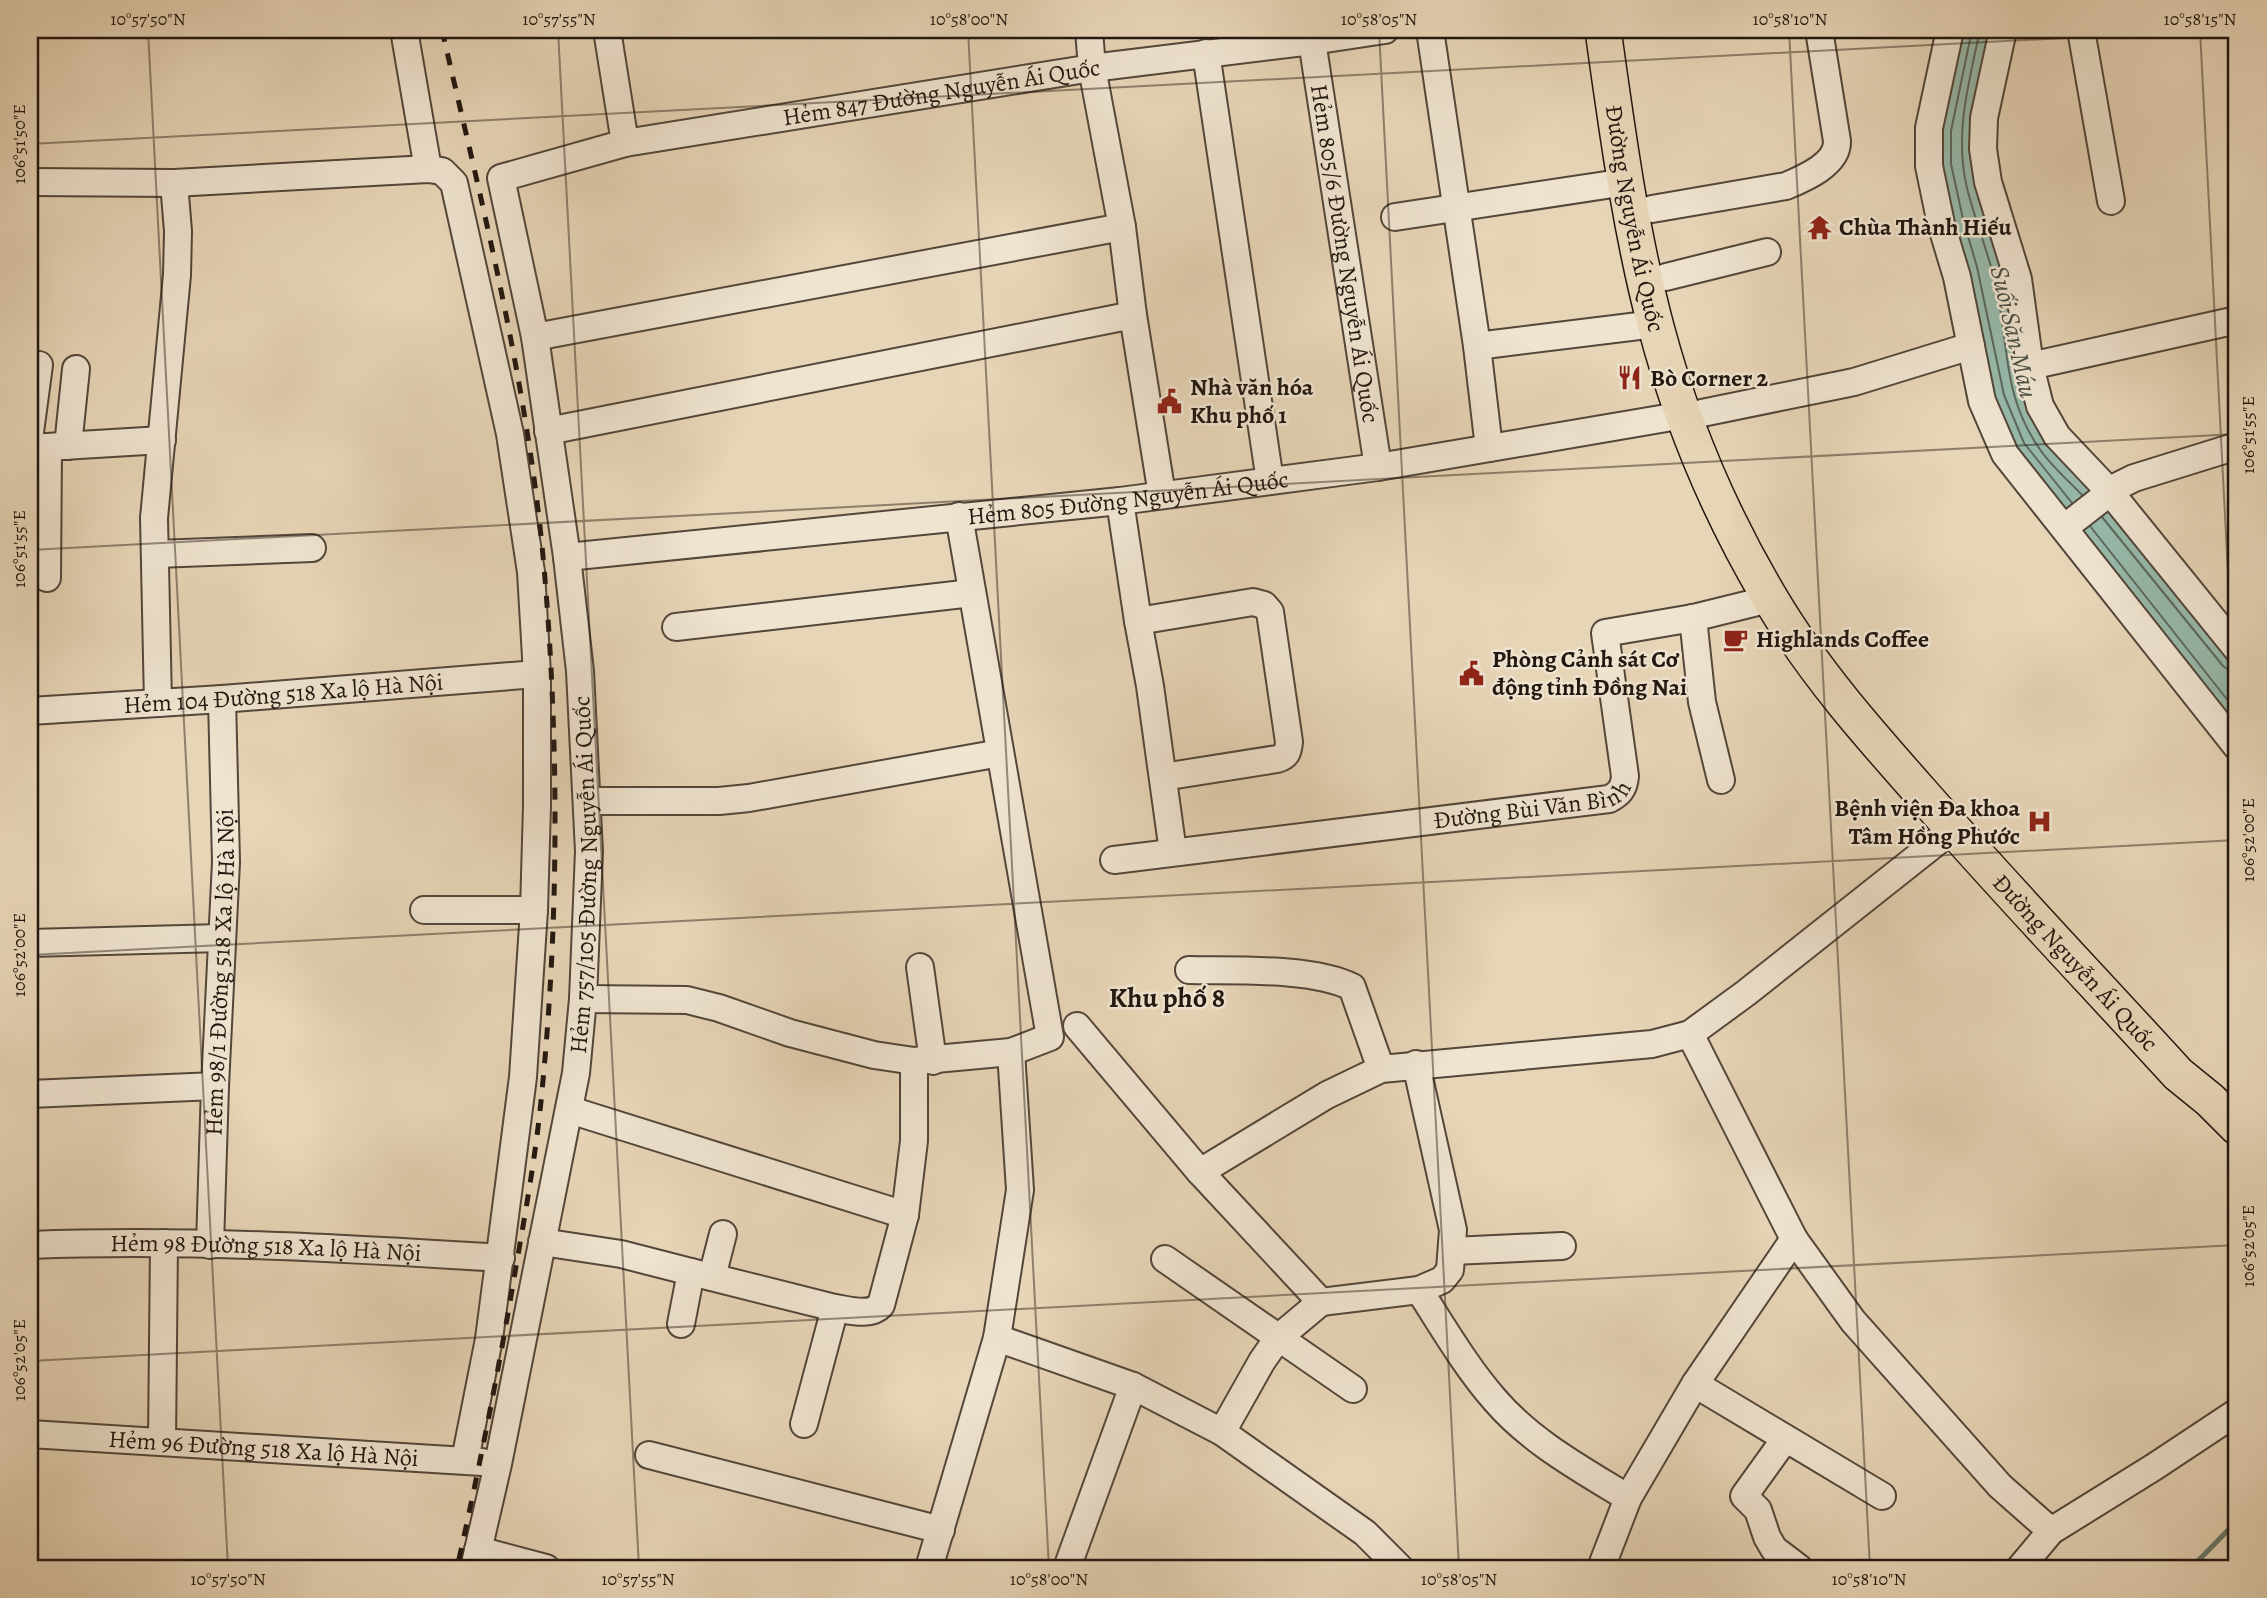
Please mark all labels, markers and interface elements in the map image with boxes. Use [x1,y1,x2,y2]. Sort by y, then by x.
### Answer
text: 10°57'50"N [110,7,186,31]
text: 10°57'55"N [522,7,596,31]
text: 10°58'00"N [930,7,1008,31]
text: 10°58'05"N [1341,7,1417,31]
text: 10°58'10"N [1753,7,1827,31]
text: 10°58'15"N [2163,7,2237,31]
street label: Hẻm 847 Đường Nguyễn Ái Quốc [780,51,1102,133]
street label: Hẻm 805/6 Đường Nguyễn Ái Quốc [1303,82,1387,425]
street label: Đường Nguyễn Ái Quốc [1598,103,1673,335]
text: 106°51'50"E [7,104,31,184]
place label: Chùa Thành Hiếu [1839,211,2013,243]
temple icon: Chùa Thành Hiếu [1805,213,1833,241]
water label: Suối Săn Máu [1982,262,2046,402]
place label: Bò Corner 2 [1650,362,1768,394]
restaurant icon: Bò Corner 2 [1616,364,1644,392]
place label: Nhà văn hóa Khu phố 1 [1190,371,1314,431]
public building icon: Nhà văn hóa Khu phố 1 [1156,387,1184,415]
text: 106°51'55"E [2236,396,2260,474]
street label: Hẻm 805 Đường Nguyễn Ái Quốc [966,463,1290,532]
text: 106°51'55"E [7,510,31,588]
place label: Highlands Coffee [1756,623,1929,655]
cafe icon: Highlands Coffee [1722,625,1750,653]
place label: Phòng Cảnh sát Cơ động tỉnh Đồng Nai [1492,643,1687,703]
public building icon: Phòng Cảnh sát Cơ động tỉnh Đồng Nai [1458,659,1486,687]
street label: Hẻm 104 Đường 518 Xa lộ Hà Nội [123,665,445,721]
street label: Hẻm 757/105 Đường Nguyễn Ái Quốc [562,695,605,1055]
street label: Đường Bùi Văn Bình [1431,775,1639,837]
place label: Bệnh viện Đa khoa Tâm Hồng Phước [1834,792,2020,852]
text: 106°52'00"E [2236,798,2260,882]
street label: Hẻm 98/1 Đường 518 Xa lộ Hà Nội [197,808,242,1136]
hospital icon: Bệnh viện Đa khoa Tâm Hồng Phước [2026,808,2054,836]
street label: Đường Nguyễn Ái Quốc [1985,867,2165,1058]
text: 106°52'00"E [7,913,31,997]
district label: Khu phố 8 [1109,979,1225,1017]
text: 106°52'05"E [2236,1205,2260,1287]
street label: Hẻm 98 Đường 518 Xa lộ Hà Nội [110,1227,422,1269]
text: 106°52'05"E [7,1319,31,1401]
street label: Hẻm 96 Đường 518 Xa lộ Hà Nội [107,1423,420,1474]
text: 10°57'50"N [190,1567,266,1591]
text: 10°57'55"N [601,1567,675,1591]
text: 10°58'00"N [1010,1567,1088,1591]
text: 10°58'05"N [1421,1567,1497,1591]
text: 10°58'10"N [1832,1567,1906,1591]

